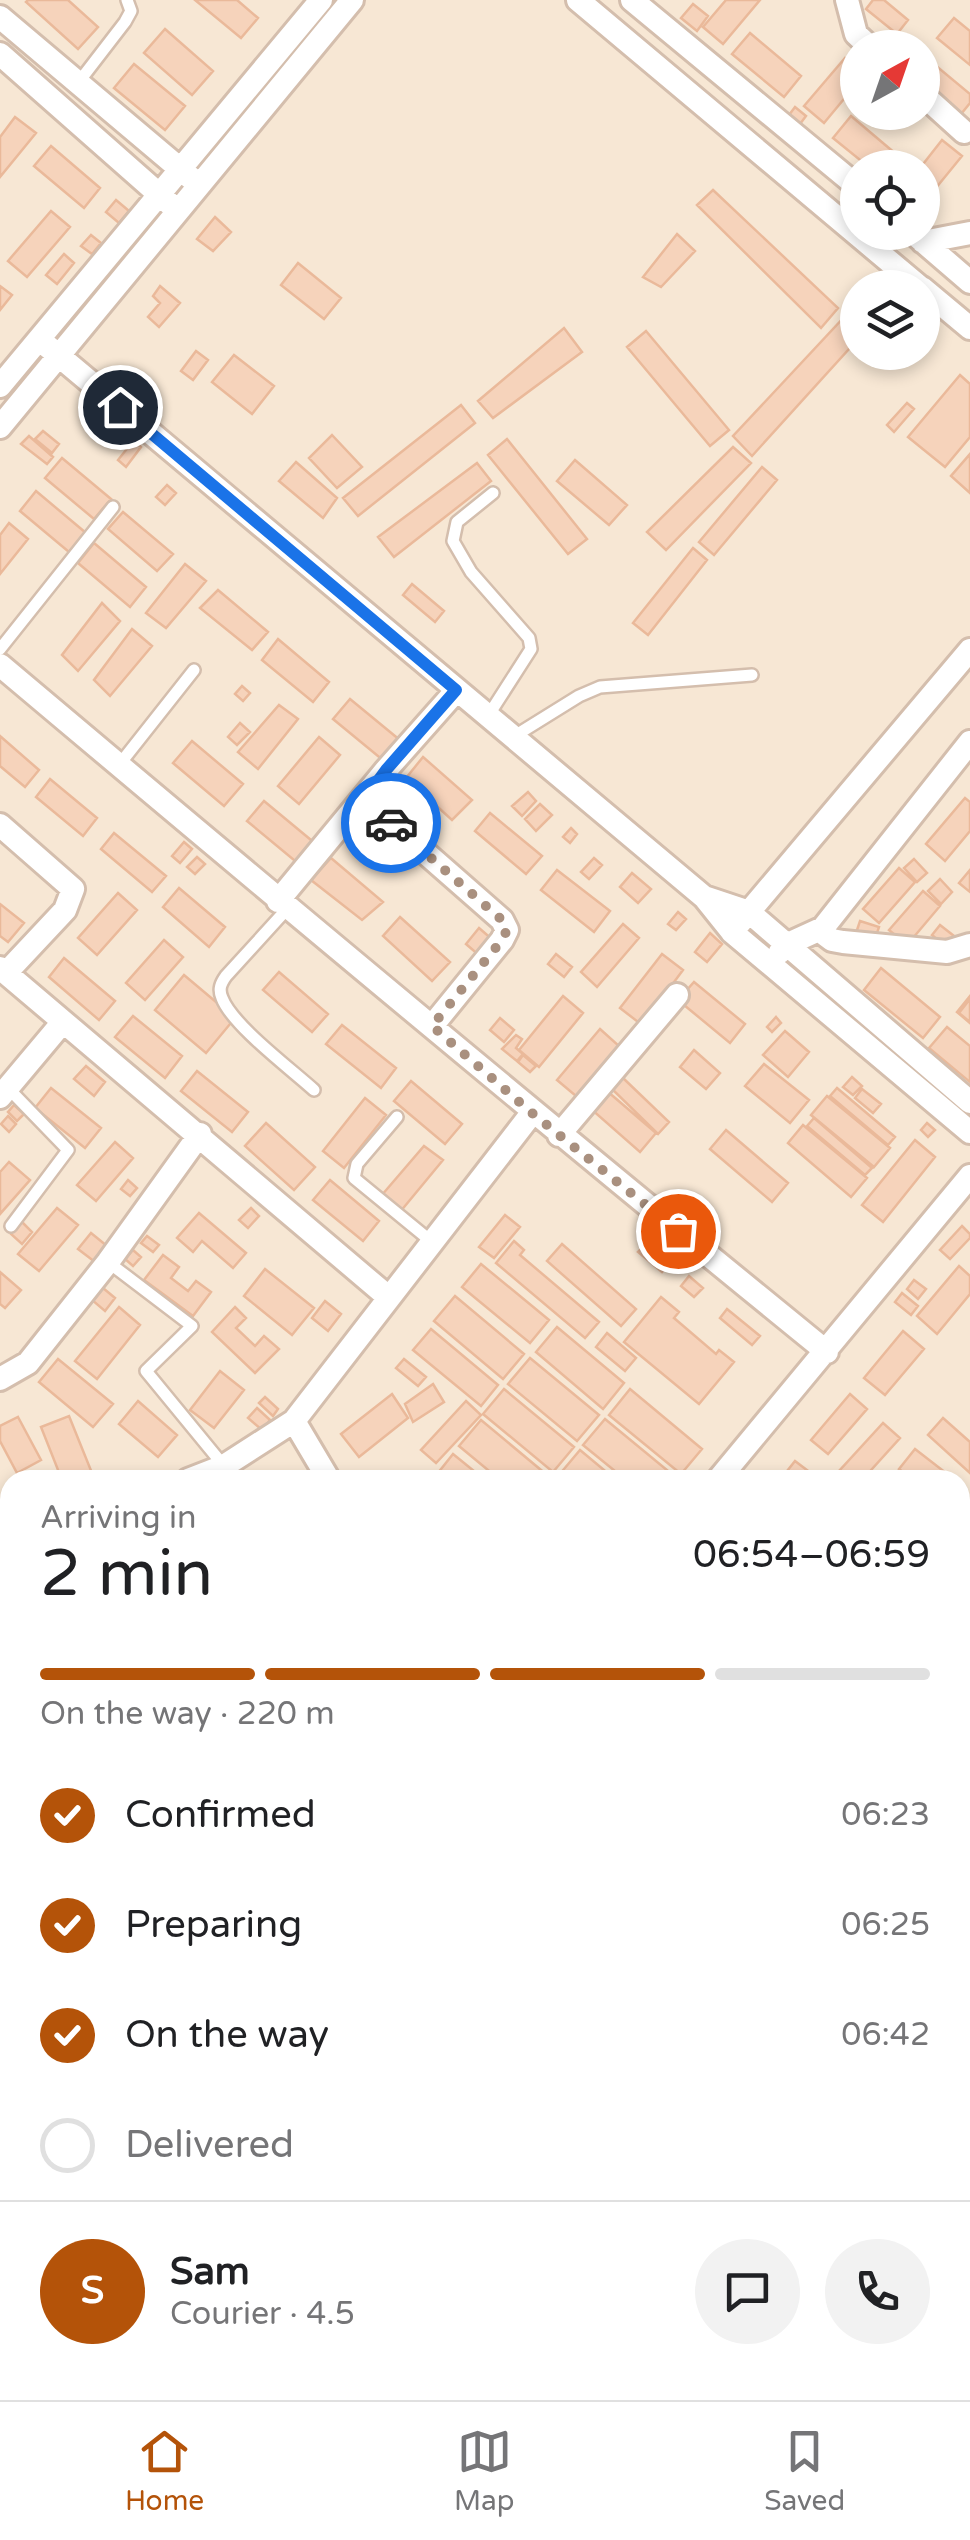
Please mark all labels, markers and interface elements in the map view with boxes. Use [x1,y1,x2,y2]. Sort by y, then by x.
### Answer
north arrow [840,30,940,130]
map controls [840,30,940,370]
button: locate [840,150,940,250]
button: layers [840,270,940,370]
pin [78,365,163,450]
icon: home [93,380,148,435]
courier [341,773,441,873]
icon: car [364,796,419,851]
pin [636,1189,721,1274]
icon: bag [651,1204,706,1259]
text: Arriving in [40,1499,197,1537]
text: 06:54–06:59 [693,1532,930,1578]
text: 2 min [40,1535,213,1614]
text: On the way · 220 m [40,1695,335,1733]
icon: check [40,1788,95,1843]
text: Confirmed [125,1792,316,1838]
text: 06:23 [841,1796,930,1834]
icon: check [40,1898,95,1953]
text: Preparing [125,1902,302,1948]
text: 06:25 [841,1906,930,1944]
icon: check [40,2008,95,2063]
text: On the way [125,2012,329,2058]
text: 06:42 [841,2016,930,2054]
text: Delivered [125,2122,294,2168]
button: chat [695,2239,800,2344]
button: phone [825,2239,930,2344]
text: Sam [170,2249,250,2295]
text: S [81,2268,104,2314]
text: Courier · 4.5 [170,2295,355,2333]
tab: Home [125,2424,204,2518]
tab: Map [454,2424,514,2518]
tab: Saved [764,2424,845,2518]

